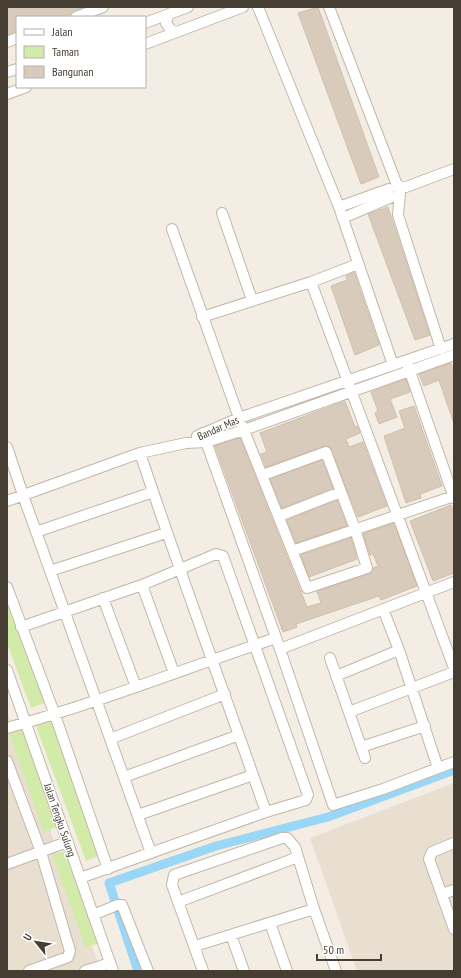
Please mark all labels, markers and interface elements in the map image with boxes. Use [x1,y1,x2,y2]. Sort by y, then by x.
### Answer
legend [16,16,146,88]
text: Jalan [51,24,73,39]
text: Taman [52,44,79,59]
text: Bangunan [52,64,93,79]
street label: Bandar Mas [195,413,241,443]
street label: Jalan Tengku Sulung [41,781,79,859]
north arrow [16,922,56,962]
text: U [20,931,35,943]
scale bar [317,936,381,962]
text: 50 m [323,942,344,957]

